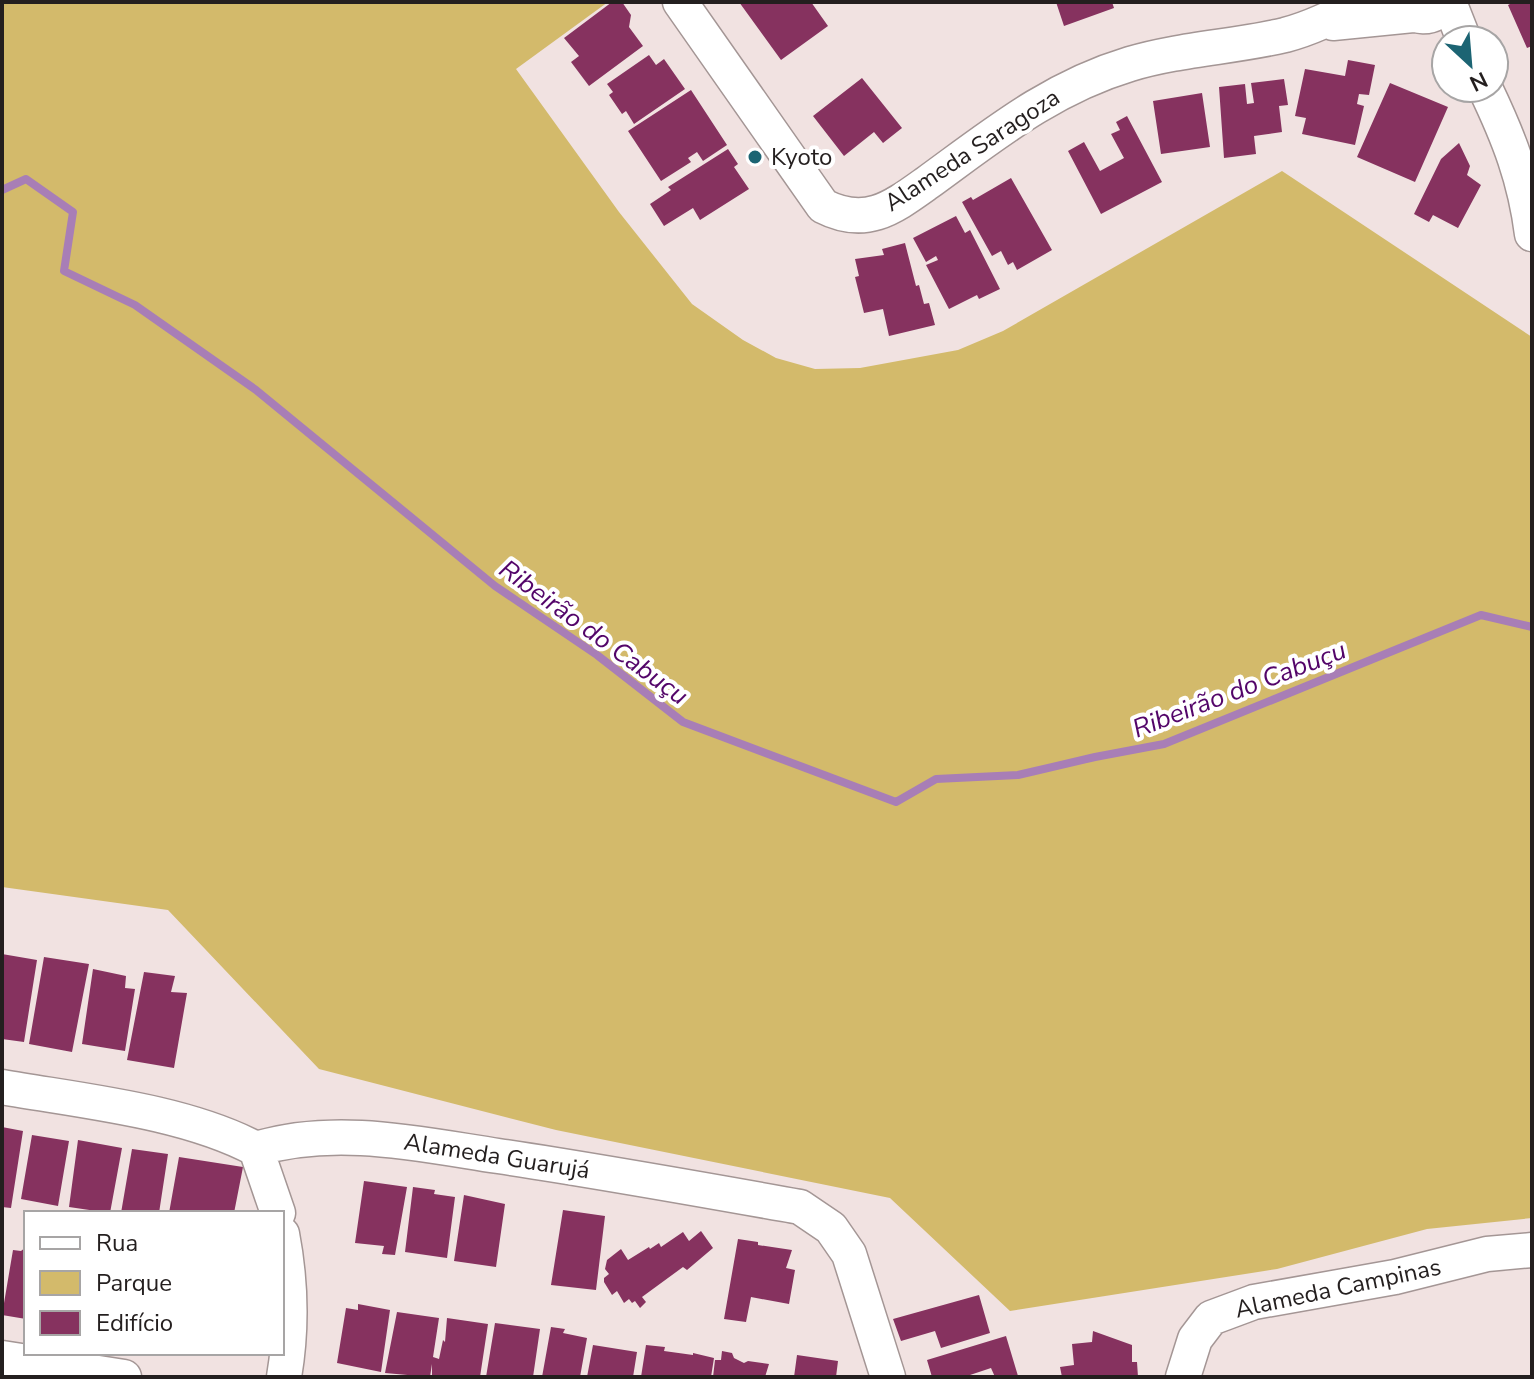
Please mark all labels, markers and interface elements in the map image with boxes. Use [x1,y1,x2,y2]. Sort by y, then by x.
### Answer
north arrow [1430,24,1510,104]
text: N [1464,64,1492,98]
street label: Alameda Saragoza [878,81,1066,219]
place label: Kyoto [771,141,832,173]
marker: Kyoto [746,148,764,166]
water label: Ribeirão do Cabuçu [492,552,695,713]
water label: Ribeirão do Cabuçu [1127,633,1351,746]
street label: Alameda Guarujá [402,1126,592,1186]
legend [24,1211,284,1355]
text: Rua [96,1227,138,1259]
street label: Alameda Campinas [1232,1251,1444,1325]
text: Parque [96,1267,172,1299]
text: Edifício [96,1307,173,1339]

